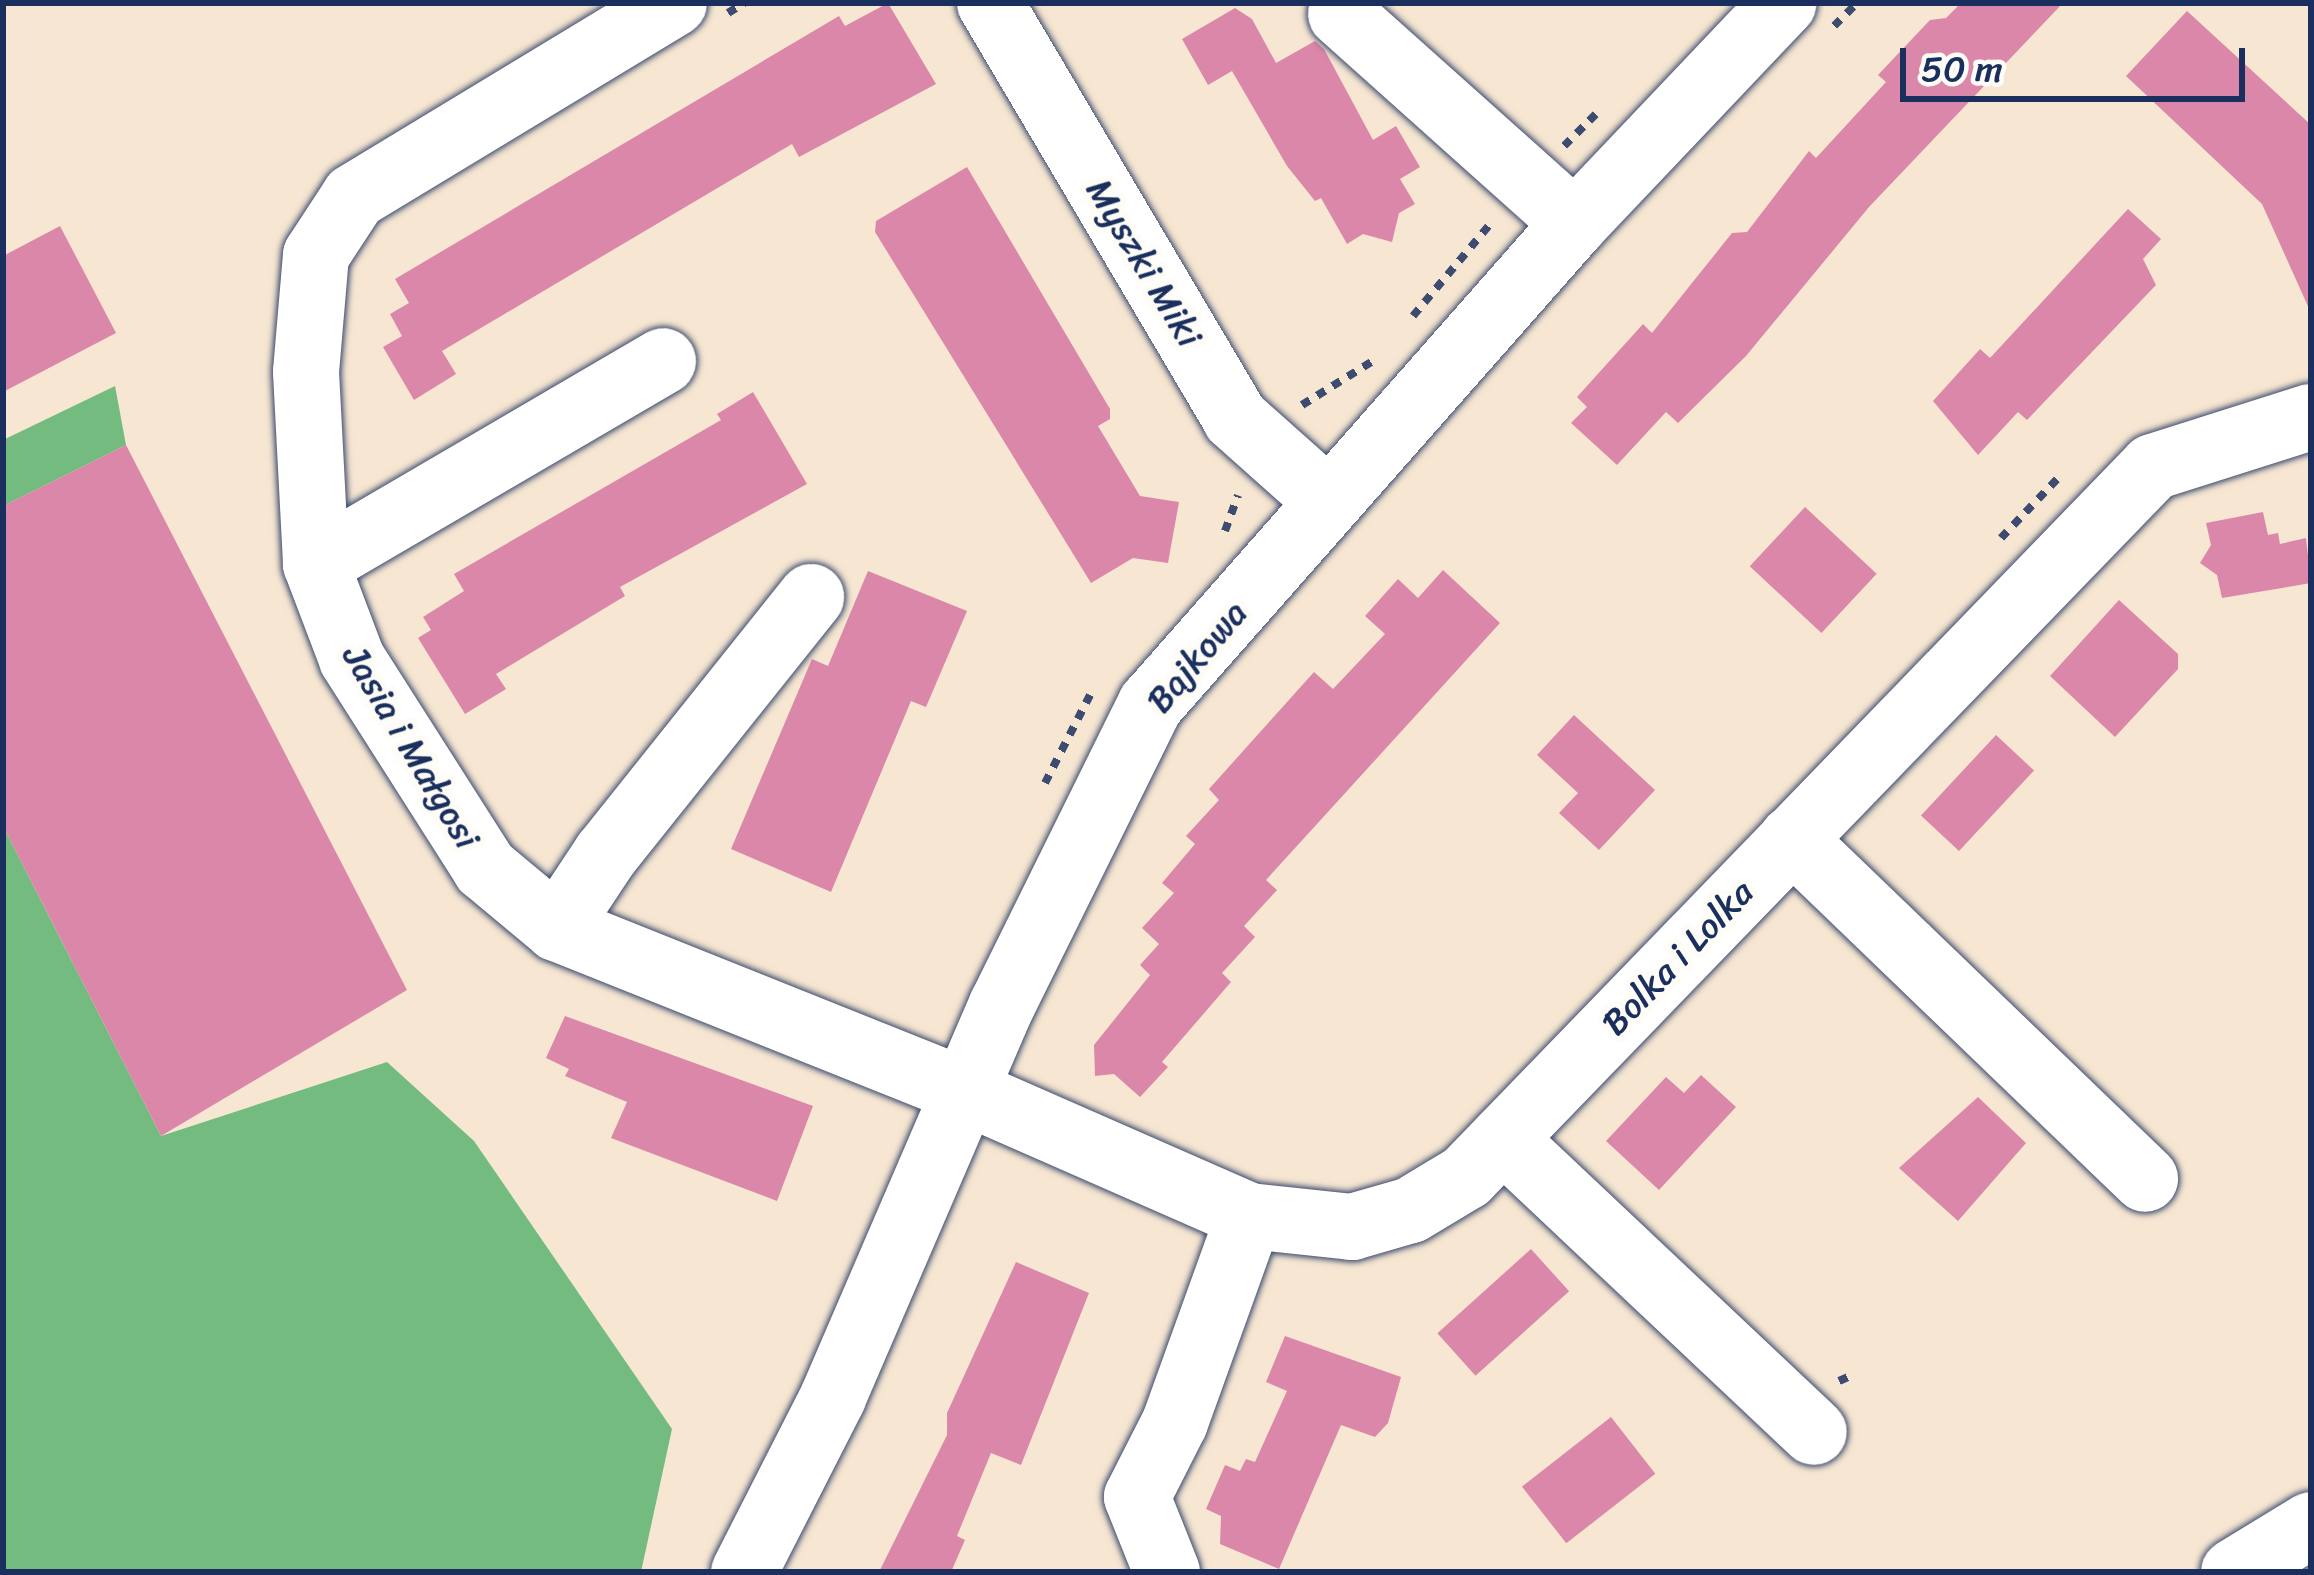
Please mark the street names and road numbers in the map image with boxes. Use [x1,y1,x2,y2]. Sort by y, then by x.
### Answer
street label: Myszki Miki [1077,171,1211,355]
street label: Bajkowa [1138,592,1256,722]
street label: Jasia i Małgosi [333,637,489,857]
street label: Bolka i Lolka [1593,871,1763,1045]

